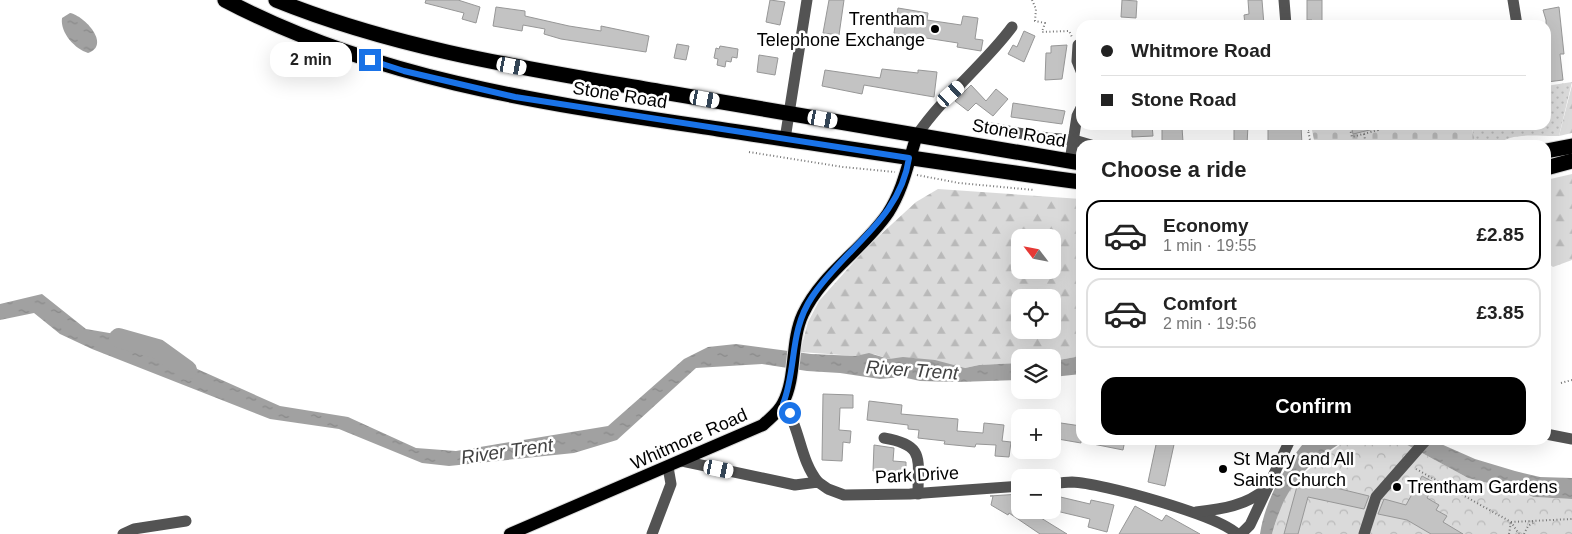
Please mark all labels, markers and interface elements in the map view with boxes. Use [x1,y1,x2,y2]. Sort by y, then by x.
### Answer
place label: Trentham Telephone Exchange [757,9,925,50]
marker: Trentham Telephone Exchange [929,23,941,35]
text: Whitmore Road [1131,40,1271,61]
callout: 2 min [270,42,352,78]
route end [359,49,381,71]
text: 2 min [290,51,332,68]
car [495,56,528,76]
street label: Stone Road [571,78,669,112]
car [934,78,967,110]
car [688,89,721,109]
text: Stone Road [1131,89,1237,110]
car [806,109,839,129]
street label: Stone Road [970,115,1068,151]
text: Choose a ride [1101,157,1246,182]
icon: car [1103,213,1148,258]
text: Economy [1163,215,1249,236]
text: £2.85 [1476,224,1524,245]
north arrow [1011,229,1061,279]
map controls [1011,229,1061,519]
text: 1 min · 19:55 [1163,237,1256,254]
button: locate [1011,289,1061,339]
icon: car [1103,291,1148,336]
text: Comfort [1163,293,1237,314]
text: £3.85 [1476,302,1524,323]
text: 2 min · 19:56 [1163,315,1256,332]
button: layers [1011,349,1061,399]
water label: River Trent [865,356,960,384]
button: Confirm [1101,377,1526,435]
route start [779,402,801,424]
street label: Whitmore Road [628,404,750,474]
button: + [1011,409,1061,459]
water label: River Trent [460,434,555,468]
place label: St Mary and All Saints Church [1233,449,1354,490]
car [702,459,735,479]
street label: Park Drive [875,463,959,487]
marker: St Mary and All Saints Church [1217,463,1229,475]
button: − [1011,469,1061,519]
place label: Trentham Gardens [1407,477,1557,497]
marker: Trentham Gardens [1391,481,1403,493]

